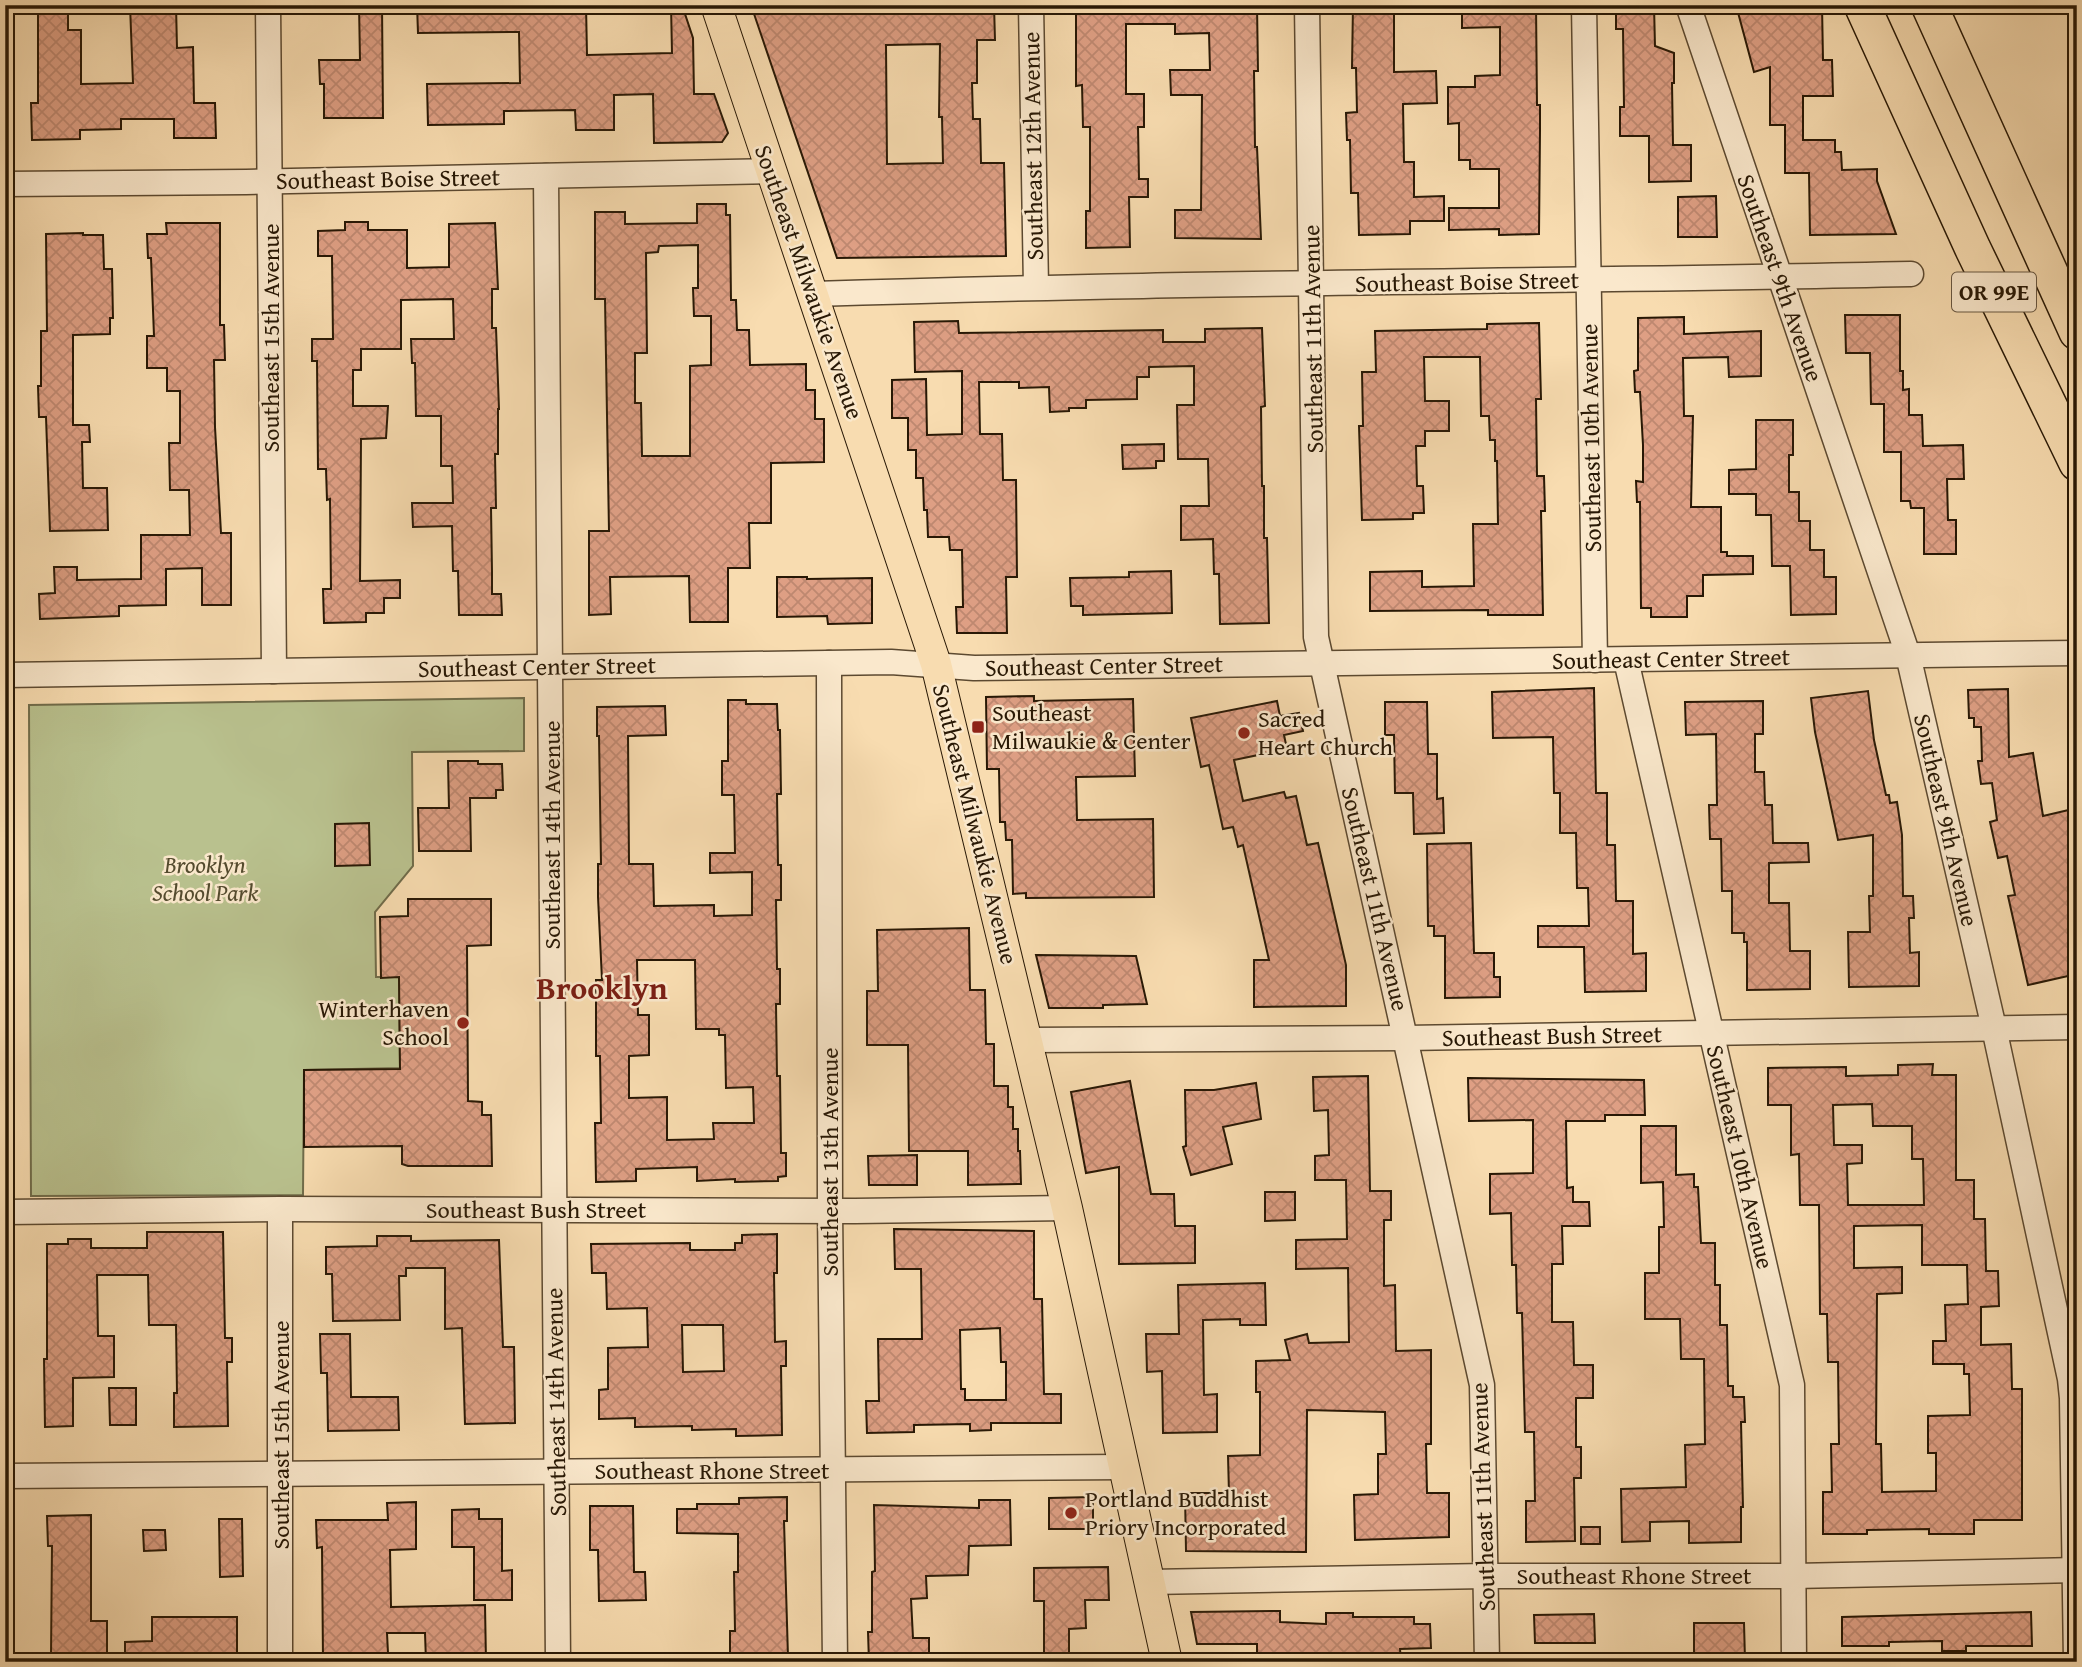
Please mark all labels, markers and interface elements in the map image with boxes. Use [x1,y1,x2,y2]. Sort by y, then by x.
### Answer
street label: Southeast 12th Avenue [1013,31,1052,261]
street label: Southeast Milwaukie Avenue [746,140,873,424]
street label: Southeast Boise Street [276,159,501,198]
street label: Southeast 9th Avenue [1729,169,1832,386]
street label: Southeast 15th Avenue [253,224,288,452]
street label: Southeast 11th Avenue [1293,224,1332,454]
street label: Southeast Boise Street [1355,262,1580,301]
road number: OR 99E [1952,272,2036,312]
street label: Southeast 10th Avenue [1571,323,1610,553]
street label: Southeast Center Street [1552,639,1791,678]
street label: Southeast Center Street [985,646,1224,685]
street label: Southeast Center Street [418,647,657,686]
street label: Southeast Milwaukie Avenue [924,680,1027,968]
place label: Southeast Milwaukie & Center [992,695,1191,758]
place label: Sacred Heart Church [1258,701,1393,764]
street label: Southeast 9th Avenue [1905,710,1988,930]
marker: Southeast Milwaukie & Center [970,719,986,735]
street label: Southeast 14th Avenue [534,721,569,949]
marker: Sacred Heart Church [1236,725,1252,741]
street label: Southeast 11th Avenue [1333,783,1418,1014]
park label: Brooklyn School Park [152,847,258,910]
district label: Brooklyn [536,964,668,1011]
place label: Winterhaven School [318,991,450,1054]
marker: Winterhaven School [455,1015,471,1031]
street label: Southeast Bush Street [1442,1016,1663,1055]
street label: Southeast 10th Avenue [1698,1041,1783,1272]
street label: Southeast 13th Avenue [812,1048,847,1276]
street label: Southeast Bush Street [426,1192,647,1227]
street label: Southeast 14th Avenue [536,1287,575,1517]
street label: Southeast 15th Avenue [263,1321,298,1549]
street label: Southeast 11th Avenue [1461,1382,1504,1612]
street label: Southeast Rhone Street [594,1453,830,1488]
place label: Portland Buddhist Priory Incorporated [1085,1481,1286,1544]
marker: Portland Buddhist Priory Incorporated [1063,1505,1079,1521]
street label: Southeast Rhone Street [1516,1558,1752,1593]

